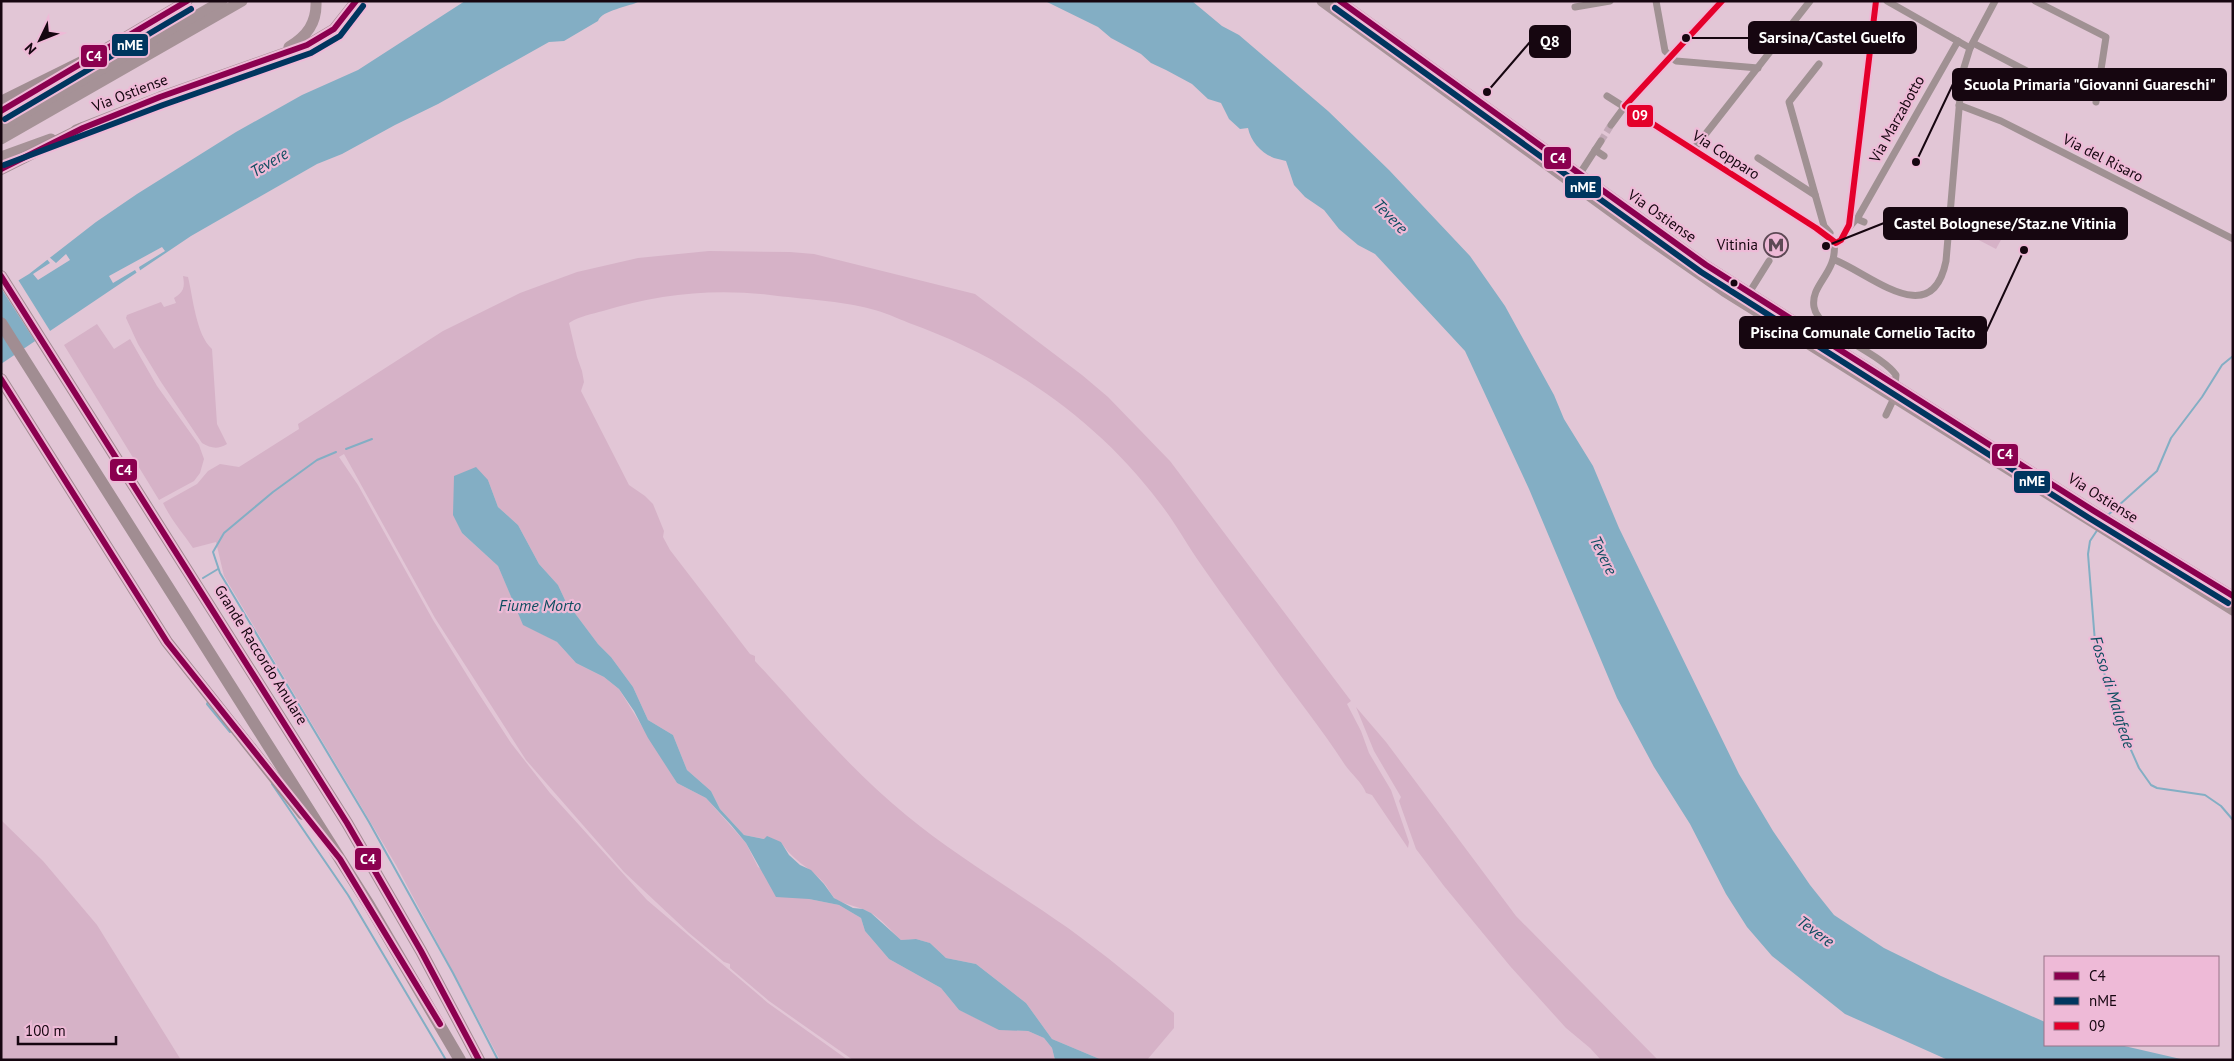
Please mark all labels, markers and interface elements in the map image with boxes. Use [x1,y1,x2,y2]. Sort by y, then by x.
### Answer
north arrow [15,15,65,65]
callout: Sarsina/Castel Guelfo [1749,22,1916,53]
callout: Q8 [1530,26,1570,57]
text: Sarsina/Castel Guelfo [1759,27,1906,47]
text: Q8 [1540,31,1560,51]
line badge: nME [111,33,149,57]
text: nME [117,36,143,54]
text: N [21,39,40,58]
line badge: C4 [80,44,108,68]
text: C4 [86,47,102,65]
street label: Via Ostiense [88,69,170,116]
callout: Scuola Primaria "Giovanni Guareschi" [1953,69,2226,100]
street label: Via Marzabotto [1864,72,1928,167]
text: Scuola Primaria "Giovanni Guareschi" [1964,74,2216,94]
line badge: 09 [1626,104,1654,128]
text: 09 [1632,106,1648,124]
street label: Via Copparo [1688,125,1764,183]
street label: Via del Risaro [2059,129,2147,186]
water label: Tevere [246,143,292,181]
line badge: C4 [1543,146,1572,170]
text: C4 [1550,149,1566,167]
line badge: nME [1564,175,1602,199]
text: nME [1570,178,1596,196]
street label: Via Ostiense [1623,184,1700,246]
water label: Tevere [1370,194,1413,238]
callout: Castel Bolognese/Staz.ne Vitinia [1884,208,2127,239]
text: Castel Bolognese/Staz.ne Vitinia [1894,213,2116,233]
metro station icon: Vitinia [1763,232,1789,258]
place label: Vitinia [1716,235,1758,254]
unlabelled marker [1729,278,1739,288]
callout: Piscina Comunale Cornelio Tacito [1740,317,1986,348]
text: Piscina Comunale Cornelio Tacito [1751,322,1976,342]
line badge: C4 [1991,443,2019,467]
text: C4 [1997,445,2013,463]
line badge: C4 [109,458,138,482]
text: C4 [116,461,132,479]
street label: Via Ostiense [2064,468,2142,527]
line badge: nME [2013,470,2051,494]
text: nME [2019,472,2045,490]
water label: Tevere [1586,532,1622,578]
street label: Grande Raccordo Anulare [211,581,312,728]
water label: Fiume Morto [499,595,581,615]
water label: Fosso di Malafede [2086,633,2140,751]
line badge: C4 [354,847,382,871]
text: C4 [360,850,376,868]
water label: Tevere [1794,911,1839,952]
legend [2044,956,2219,1046]
text: C4 [2089,966,2106,985]
text: nME [2089,991,2117,1010]
scale bar [18,1014,115,1046]
text: 09 [2089,1016,2105,1035]
text: 100 m [25,1021,66,1040]

